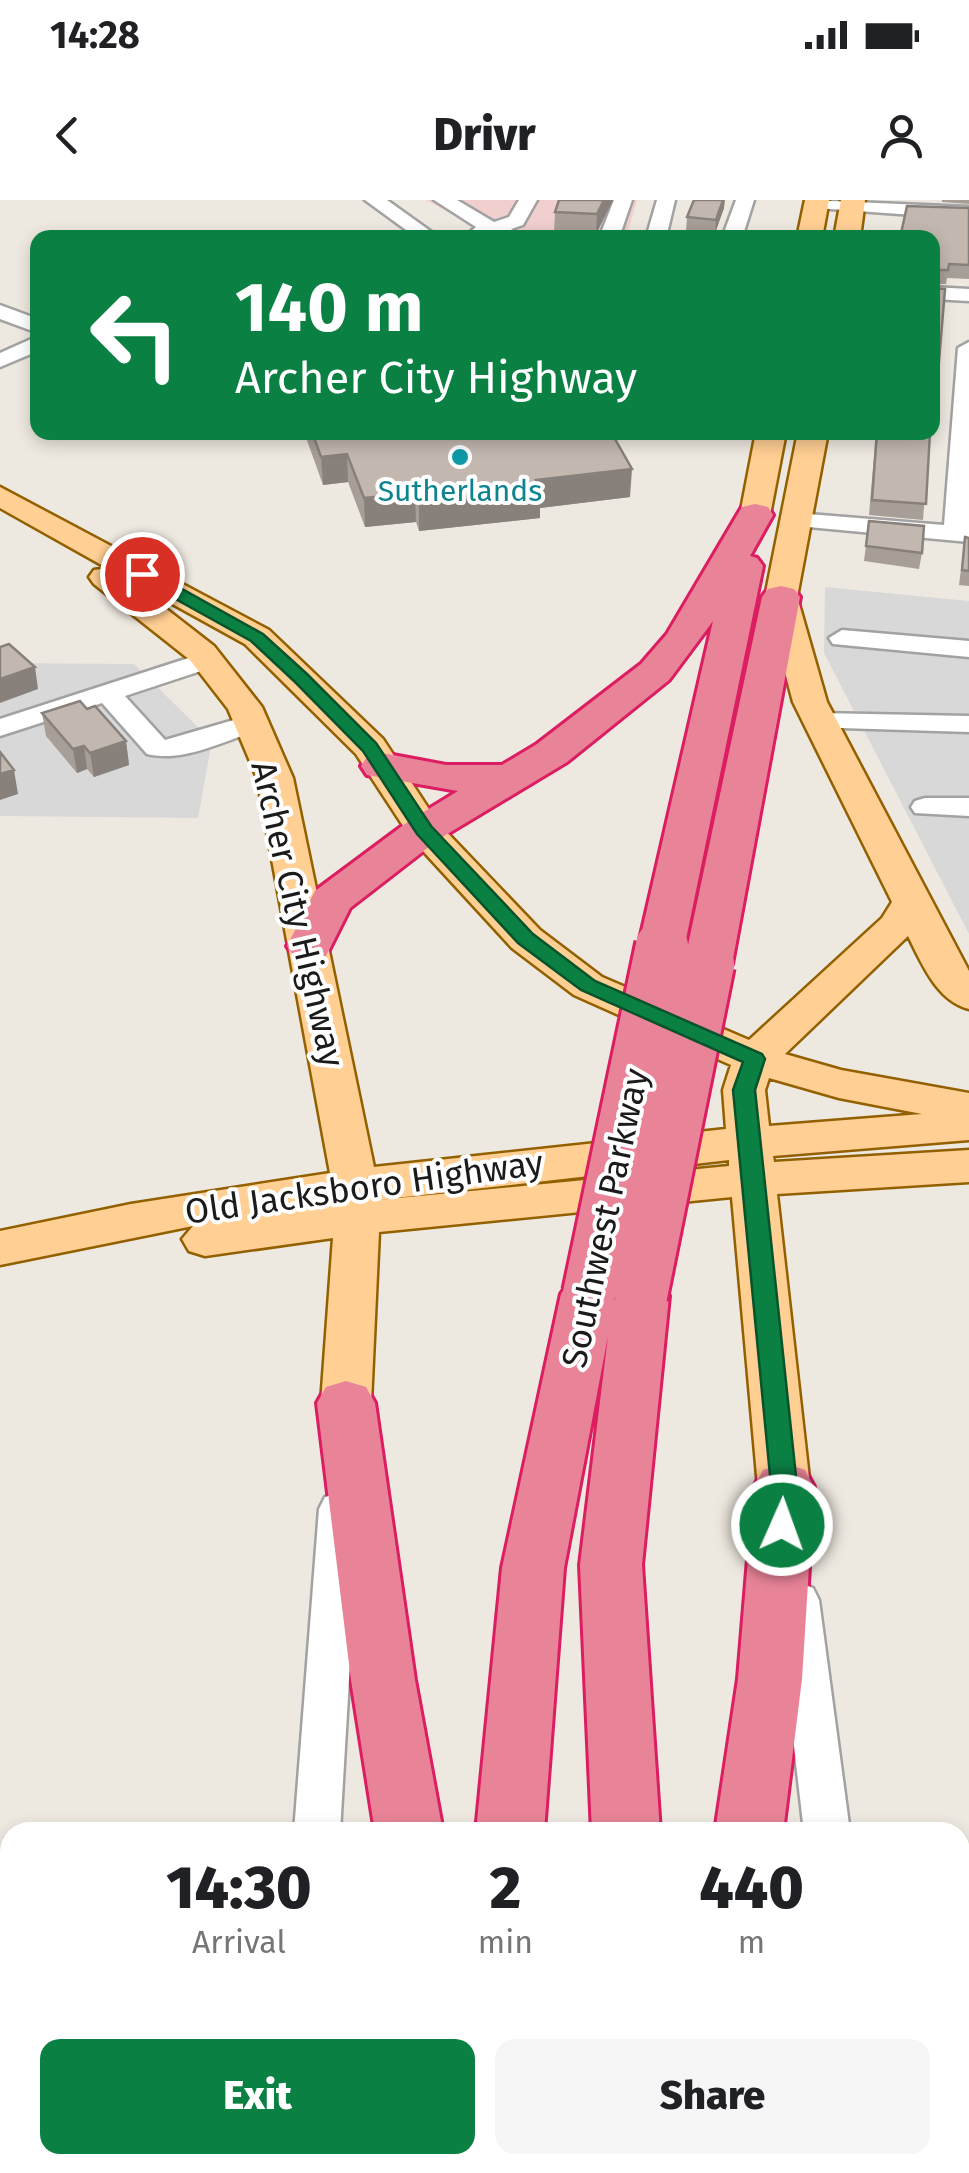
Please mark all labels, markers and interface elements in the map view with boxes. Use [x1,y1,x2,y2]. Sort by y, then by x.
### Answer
text: 14:28 [50,12,140,58]
icon: back [40,108,95,163]
text: Drivr [434,108,535,162]
icon: person [874,108,929,163]
text: 140 m [235,266,424,350]
icon: left [70,270,200,400]
text: Archer City Highway [235,351,637,405]
marker: Sutherlands [449,446,471,468]
place label: Sutherlands [378,473,542,509]
pin [100,532,185,617]
icon: arrive [115,547,170,602]
street label: Archer City Highway [242,757,354,1071]
street label: Southwest Parkway [553,1065,657,1371]
street label: Old Jacksboro Highway [182,1141,546,1233]
position arrow [730,1473,834,1577]
text: 14:30 [166,1852,312,1924]
text: 2 [490,1852,521,1924]
text: 440 [699,1852,804,1924]
text: Arrival [192,1923,286,1961]
text: min [478,1923,533,1961]
text: m [738,1923,765,1961]
button: Exit [40,2039,475,2154]
button: Share [495,2039,930,2154]

